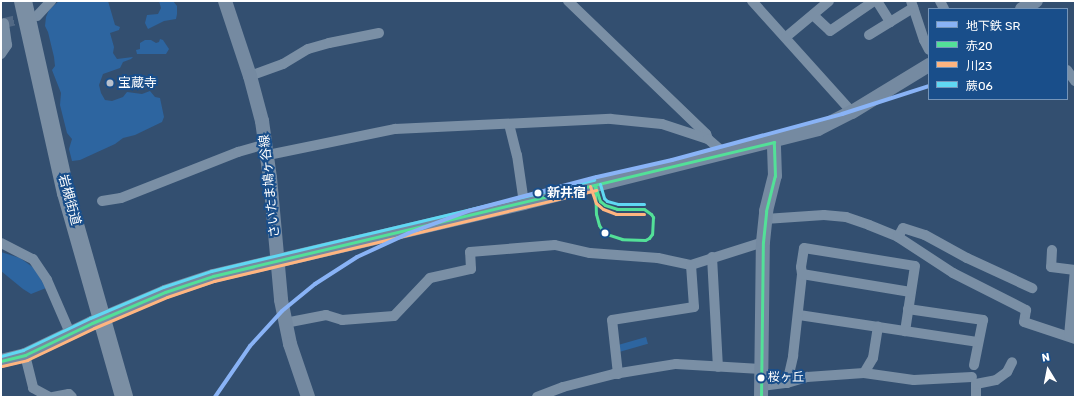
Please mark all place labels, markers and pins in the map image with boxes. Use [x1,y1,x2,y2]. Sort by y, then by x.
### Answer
place label: 宝蔵寺 [118,75,157,91]
marker: 宝蔵寺 [105,78,115,88]
place label: 新井宿 [547,185,586,201]
marker: 新井宿 [532,187,544,199]
unlabelled marker [600,228,610,238]
place label: 桜ヶ丘 [768,371,804,385]
marker: 桜ヶ丘 [756,373,766,383]

